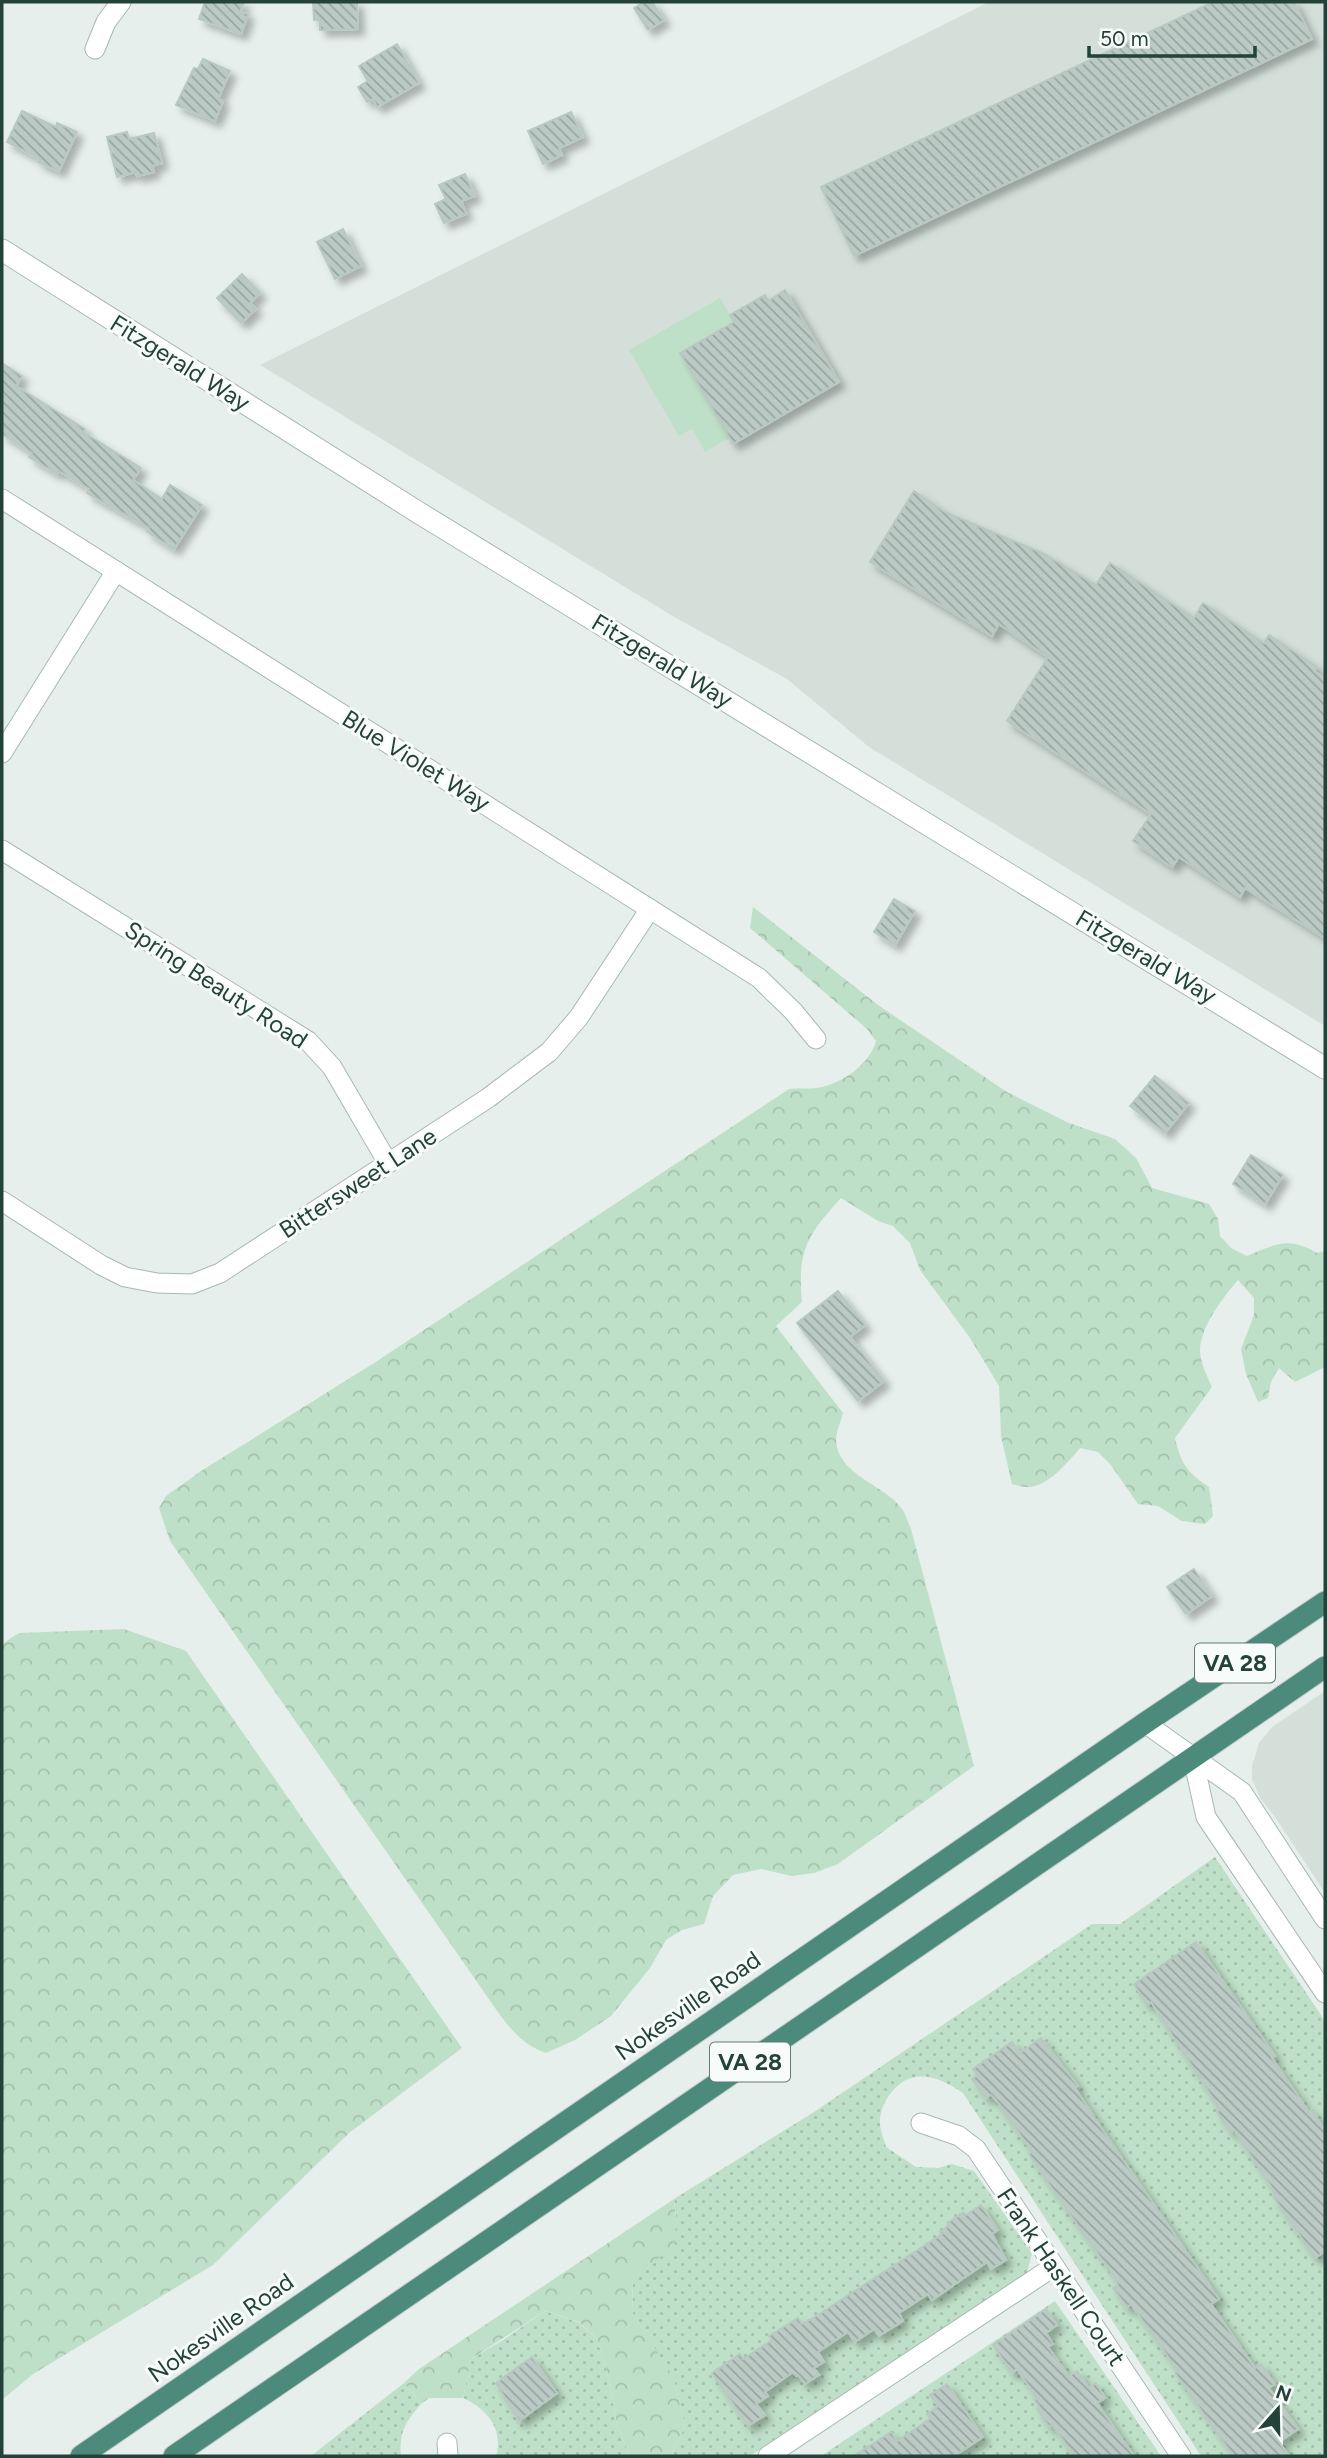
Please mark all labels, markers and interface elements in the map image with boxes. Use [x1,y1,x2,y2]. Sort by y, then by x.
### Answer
scale bar [1089,14,1255,58]
text: 50 m [1100,26,1149,51]
street label: Fitzgerald Way [105,308,256,417]
street label: Fitzgerald Way [587,607,738,714]
street label: Blue Violet Way [337,704,496,818]
street label: Fitzgerald Way [1071,903,1222,1010]
street label: Spring Beauty Road [119,915,313,1055]
street label: Bittersweet Lane [274,1121,442,1244]
road number: VA 28 [1195,1644,1275,1682]
street label: Nokesville Road [609,1945,766,2067]
road number: VA 28 [710,2042,790,2082]
street label: Frank Haskell Court [991,2182,1132,2371]
street label: Nokesville Road [142,2267,299,2389]
north arrow [1243,2374,1313,2444]
text: N [1273,2380,1294,2407]

